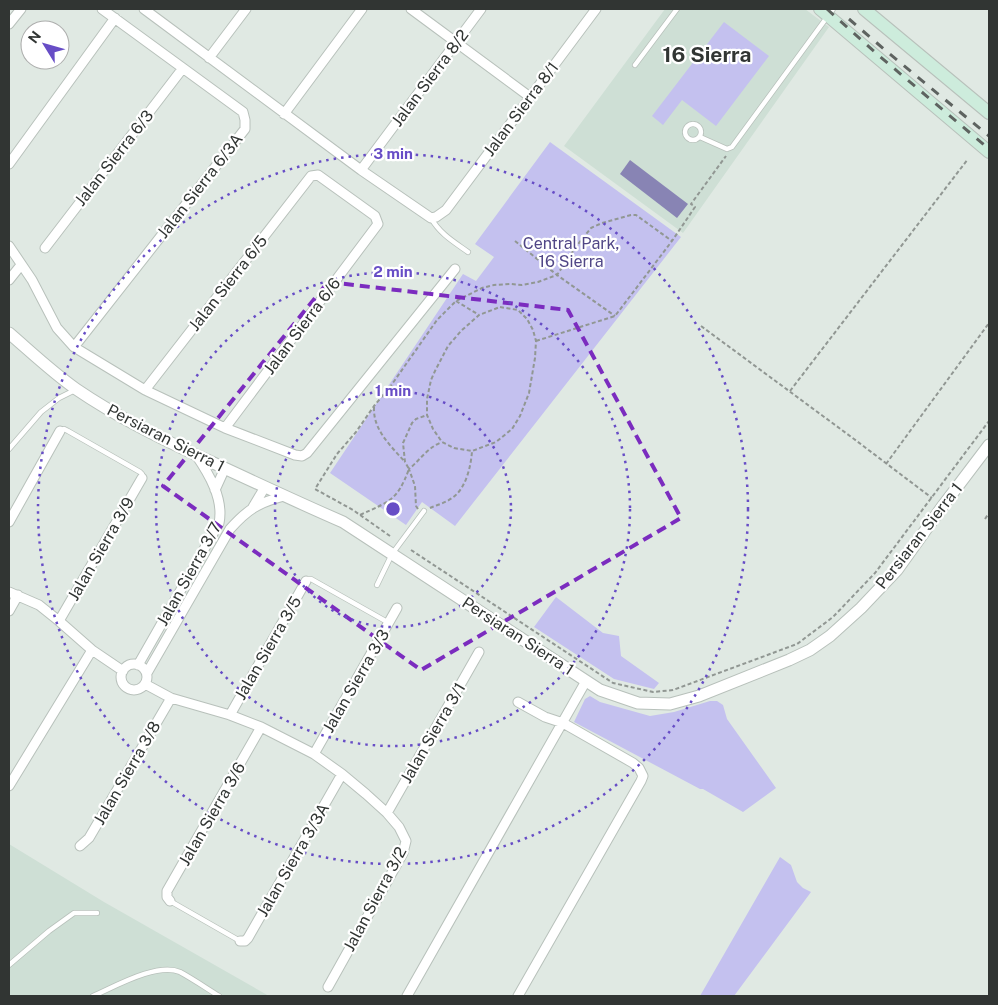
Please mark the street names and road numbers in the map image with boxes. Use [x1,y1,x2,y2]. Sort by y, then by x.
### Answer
street label: Jalan Sierra 8/2 [388,26,472,130]
street label: Jalan Sierra 8/1 [479,58,563,160]
street label: Jalan Sierra 6/3 [71,106,157,210]
street label: Jalan Sierra 6/3A [153,130,247,242]
street label: Jalan Sierra 6/5 [185,231,271,335]
street label: Jalan Sierra 6/6 [259,274,345,378]
street label: Persiaran Sierra 1 [104,400,228,476]
street label: Persiaran Sierra 1 [872,479,966,593]
street label: Jalan Sierra 3/9 [64,494,138,604]
street label: Jalan Sierra 3/7 [153,519,225,629]
street label: Jalan Sierra 3/5 [231,593,305,703]
street label: Persiaran Sierra 1 [459,593,577,679]
street label: Jalan Sierra 3/3 [319,626,393,736]
street label: Jalan Sierra 3/1 [397,679,469,787]
street label: Jalan Sierra 3/8 [90,718,164,828]
street label: Jalan Sierra 3/6 [175,759,249,869]
street label: Jalan Sierra 3/3A [253,800,333,920]
street label: Jalan Sierra 3/2 [339,843,411,955]

